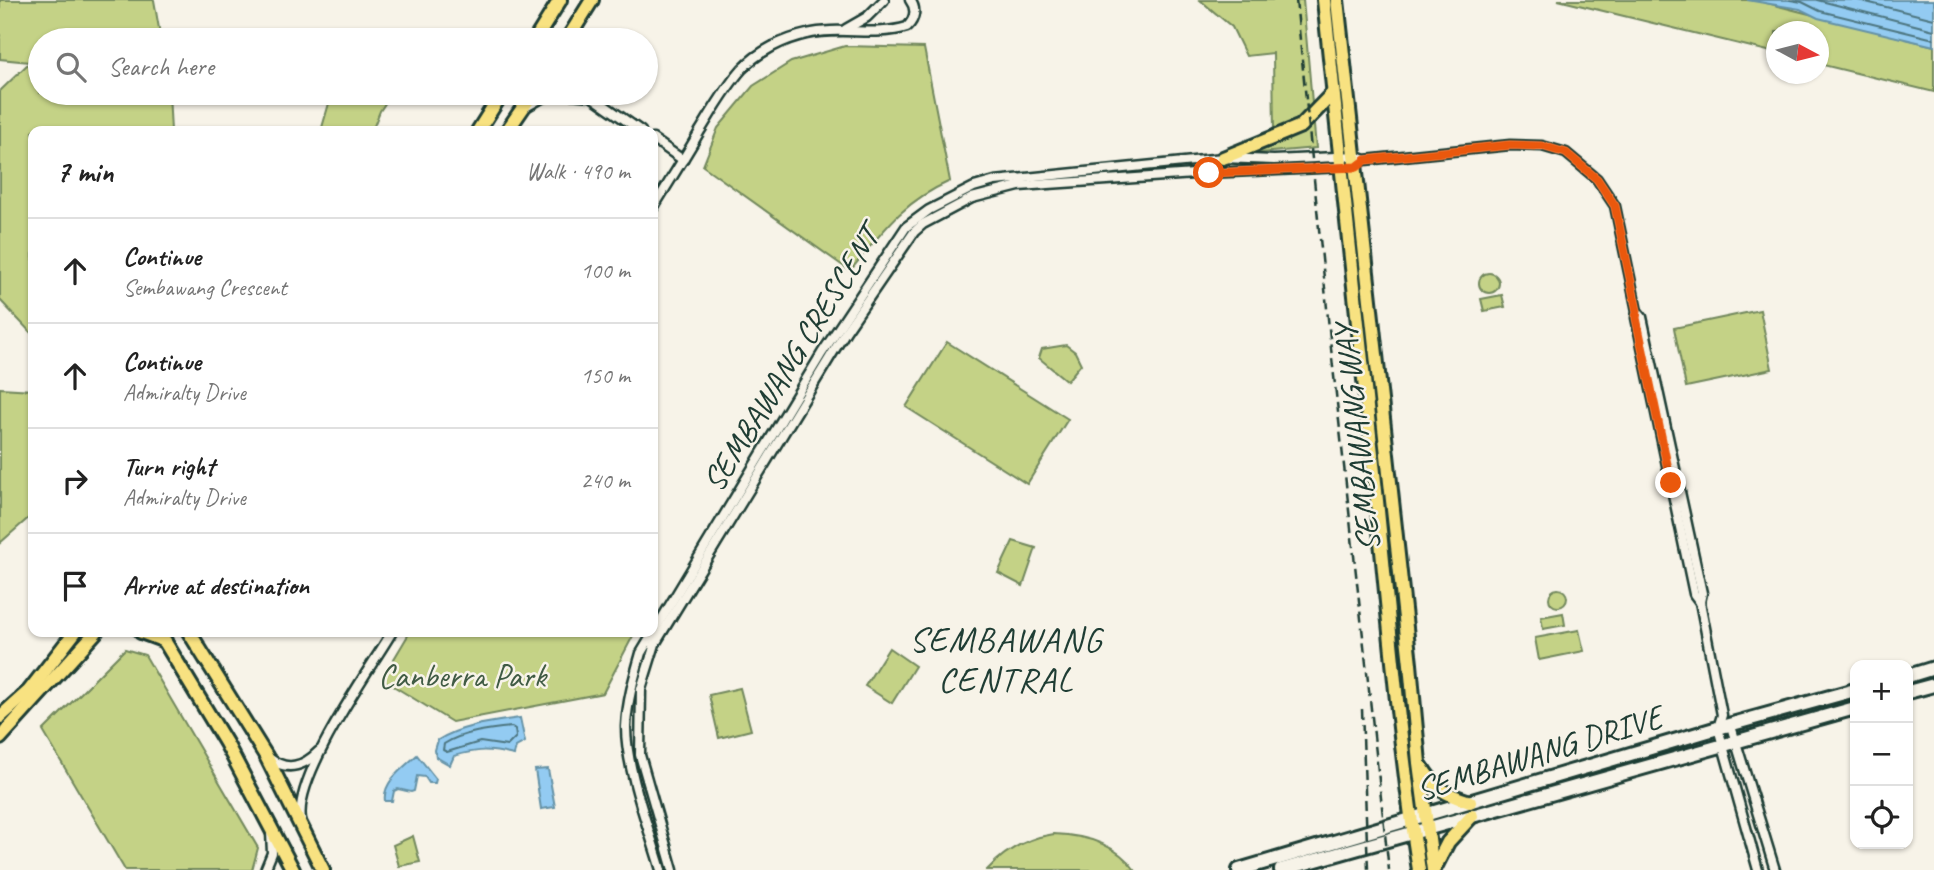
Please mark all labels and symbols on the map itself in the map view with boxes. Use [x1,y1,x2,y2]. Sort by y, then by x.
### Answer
north arrow [1766,21,1829,84]
route start [1193,157,1224,188]
street label: SEMBAWANG CRESCENT [693,212,893,499]
street label: SEMBAWANG WAY [1324,317,1390,553]
route end [1655,467,1686,498]
district label: SEMBAWANG CENTRAL [909,617,1105,702]
park label: Canberra Park [378,655,548,697]
street label: SEMBAWANG DRIVE [1411,695,1671,810]

